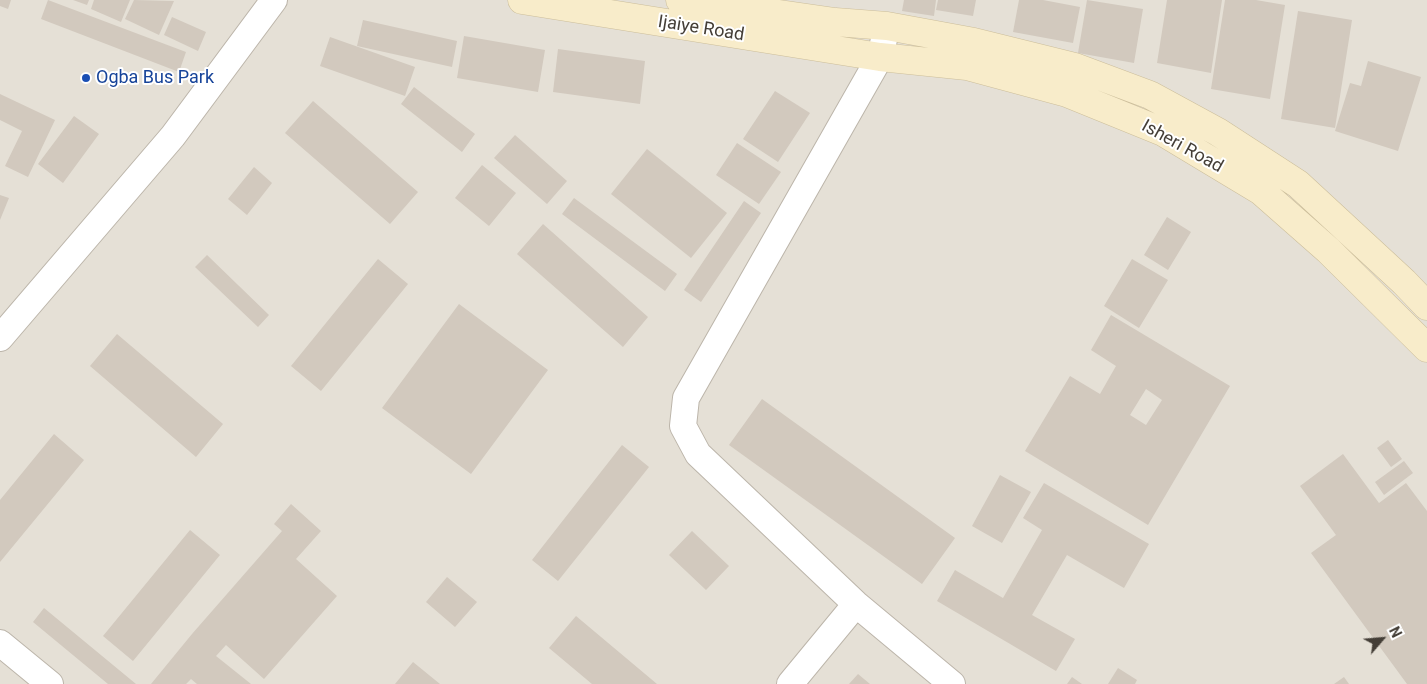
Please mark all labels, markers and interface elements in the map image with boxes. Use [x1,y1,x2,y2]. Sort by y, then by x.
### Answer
street label: Ijaiye Road [656,12,746,46]
place label: Ogba Bus Park [96,67,214,89]
marker: Ogba Bus Park [80,72,92,84]
street label: Isheri Road [1137,116,1227,178]
north arrow [1357,614,1407,664]
text: N [1386,624,1405,640]

